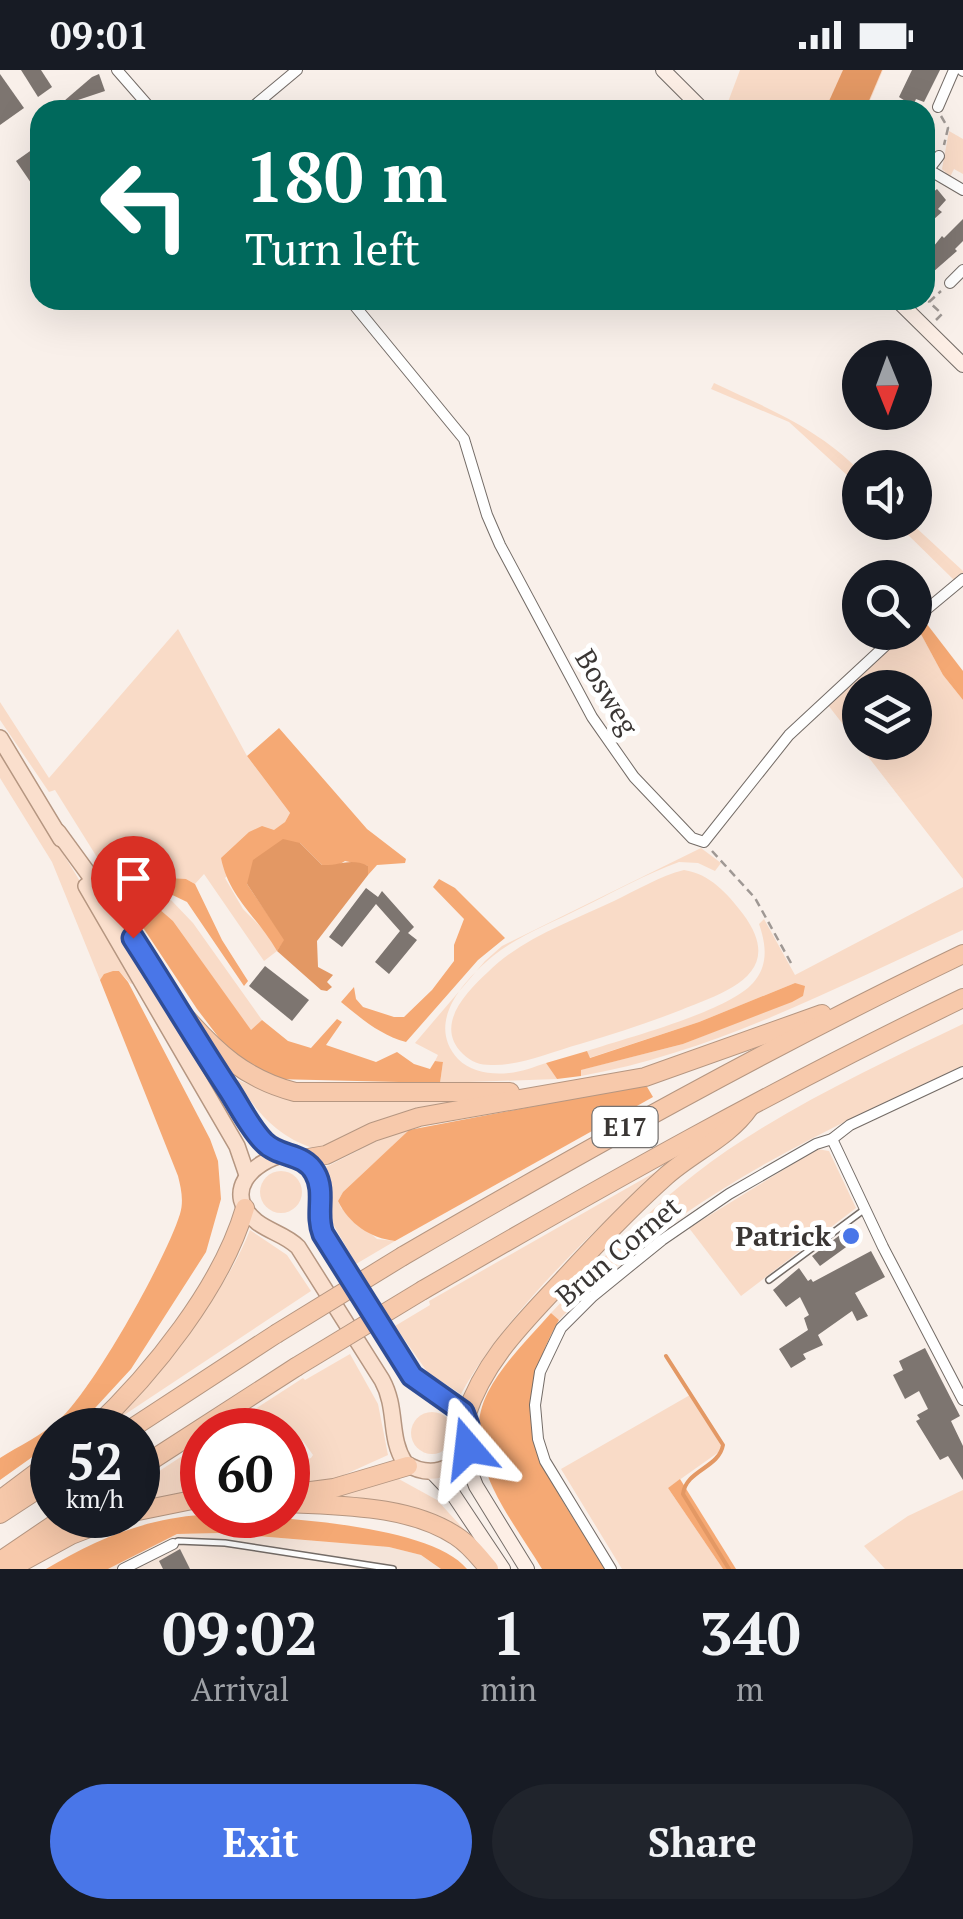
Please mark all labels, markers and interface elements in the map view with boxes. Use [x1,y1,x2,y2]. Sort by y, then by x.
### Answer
text: 09:01 [50,10,149,60]
text: 180 m [245,129,447,222]
icon: left [80,140,210,270]
text: Turn left [245,218,420,278]
north arrow [842,340,932,430]
map controls [842,340,932,760]
button: sound [842,450,932,540]
button: search [842,560,932,650]
street label: Bosweg [567,642,648,743]
button: layers [842,670,932,760]
pin [91,836,176,939]
icon: arrive [106,851,161,906]
road number: E17 [592,1107,658,1147]
street label: Brun Cornet [547,1187,688,1314]
place label: Patrick [735,1217,832,1254]
marker: Patrick [840,1225,862,1247]
position arrow [416,1396,520,1500]
speed limit sign: 60 [180,1408,310,1538]
text: 52 [67,1428,123,1494]
text: km/h [66,1482,124,1515]
text: 09:02 [162,1593,318,1672]
text: 1 [492,1593,526,1672]
text: 340 [699,1593,801,1672]
text: Arrival [191,1668,289,1710]
text: min [481,1668,537,1710]
text: m [736,1668,764,1710]
button: Exit [50,1784,472,1899]
button: Share [492,1784,913,1899]

